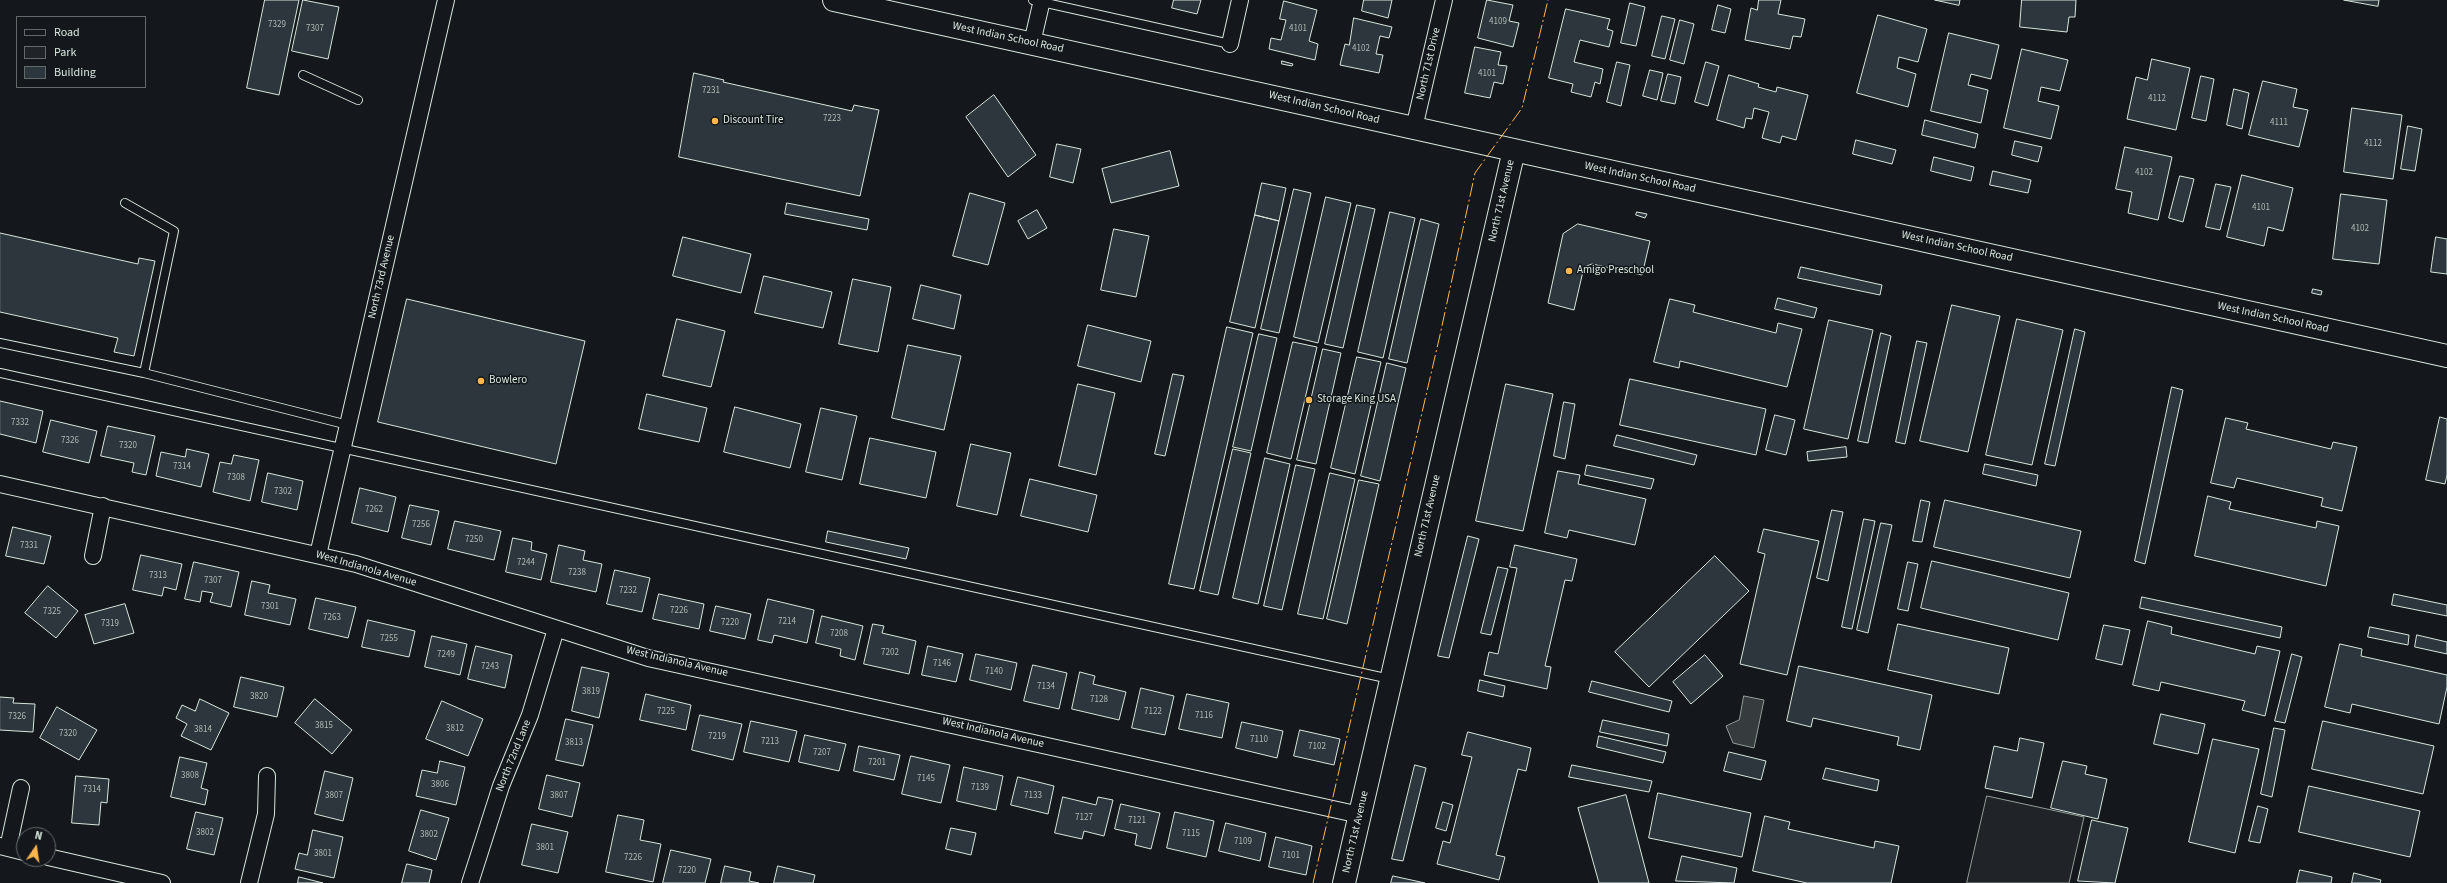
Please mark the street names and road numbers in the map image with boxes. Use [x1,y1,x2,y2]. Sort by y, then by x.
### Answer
street label: West Indian School Road [951,20,1065,56]
street label: North 71st Drive [1414,27,1444,101]
street label: West Indian School Road [1267,89,1381,127]
street label: North 71st Avenue [1486,159,1518,243]
street label: West Indian School Road [1583,160,1697,196]
street label: West Indian School Road [1900,229,2014,265]
street label: North 73rd Avenue [366,234,398,320]
street label: West Indian School Road [2216,300,2330,336]
street label: North 71st Avenue [1412,474,1444,558]
street label: West Indianola Avenue [314,548,418,590]
street label: West Indianola Avenue [625,644,729,680]
street label: West Indianola Avenue [941,715,1045,751]
street label: North 72nd Lane [494,718,534,794]
street label: North 71st Avenue [1340,790,1372,874]

